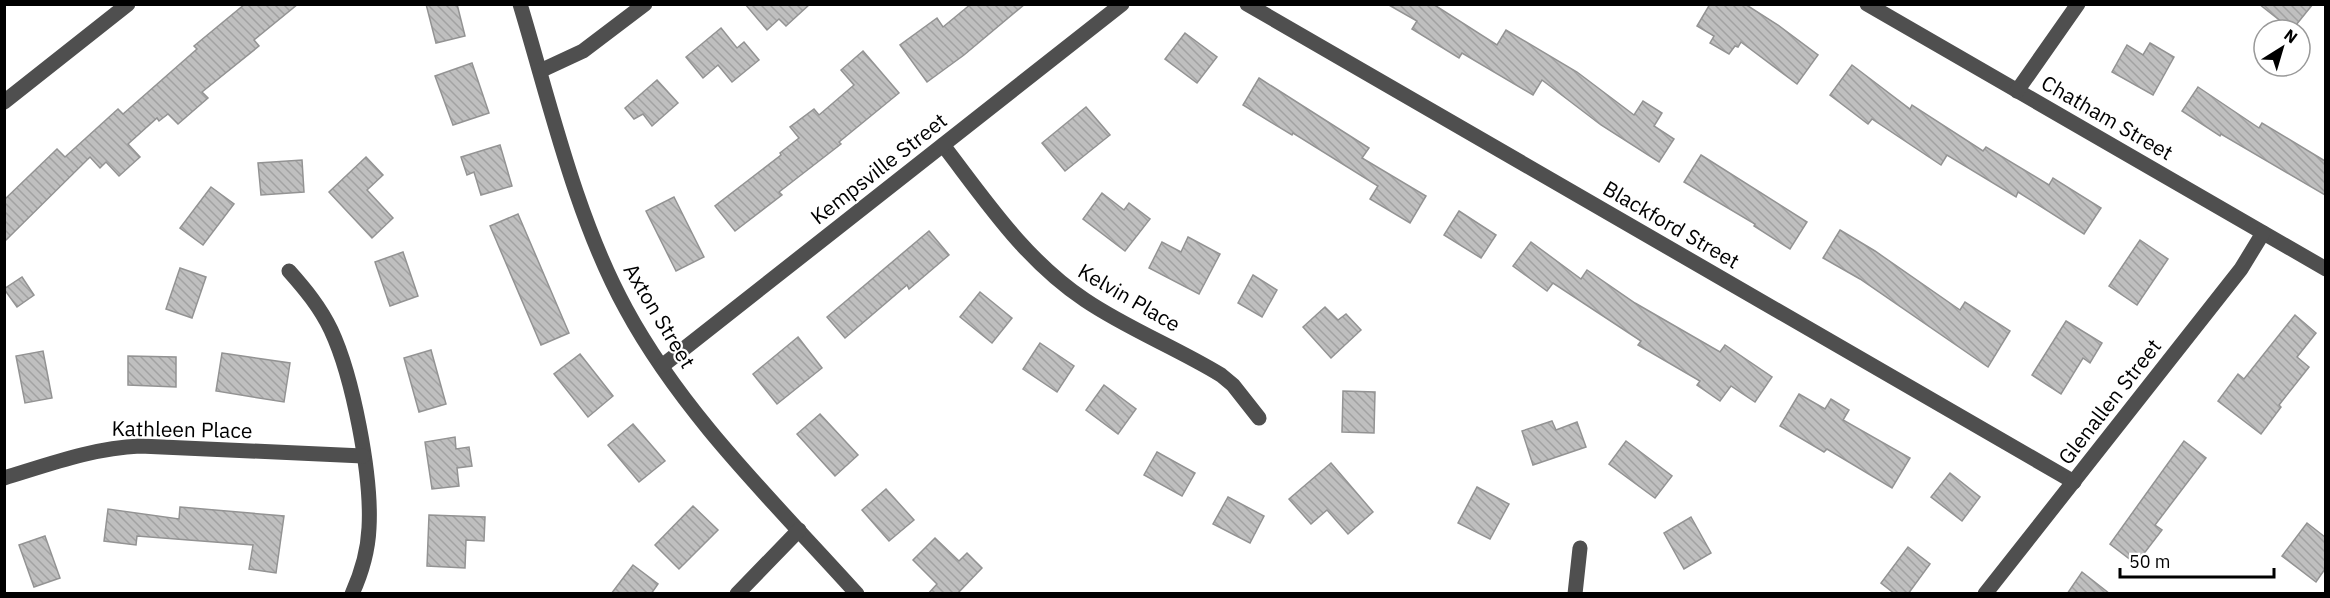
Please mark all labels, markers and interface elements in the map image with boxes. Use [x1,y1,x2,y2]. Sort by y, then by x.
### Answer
north arrow [2252,18,2312,78]
text: N [2280,25,2302,47]
street label: Chatham Street [2037,68,2178,166]
street label: Kempsville Street [804,106,952,230]
street label: Blackford Street [1598,174,1745,275]
street label: Kelvin Place [1073,257,1186,338]
street label: Axton Street [618,258,702,373]
street label: Glenallen Street [2051,333,2167,470]
street label: Kathleen Place [111,414,253,444]
scale bar [2120,541,2274,579]
text: 50 m [2129,550,2171,573]

